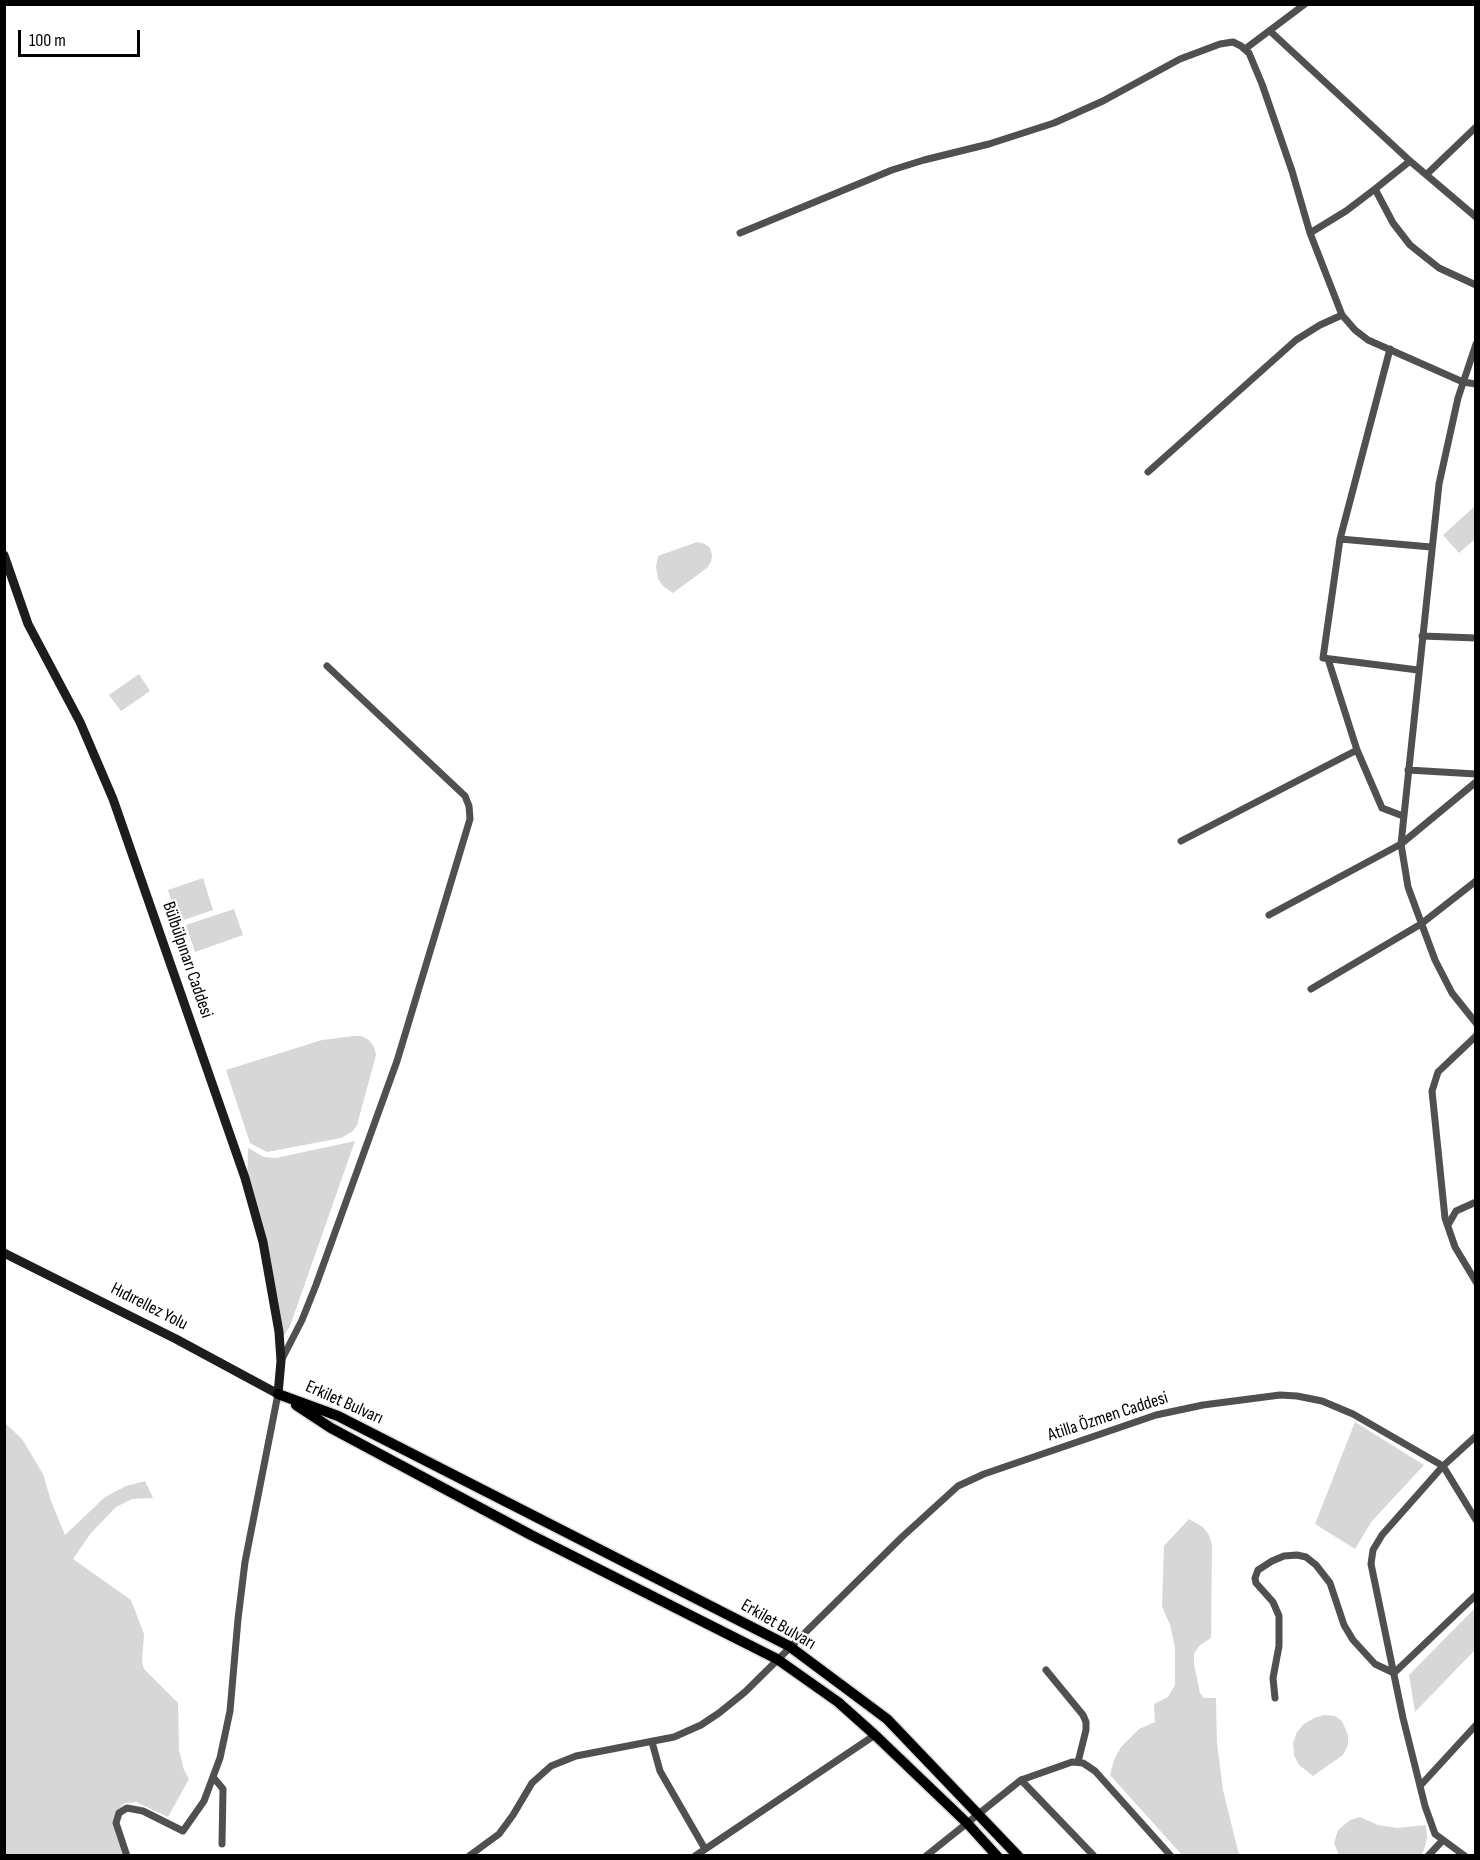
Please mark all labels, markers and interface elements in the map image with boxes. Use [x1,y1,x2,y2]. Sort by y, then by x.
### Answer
scale bar [21,18,142,56]
text: 100 m [29,30,66,51]
street label: Bülbülpınarı Caddesi [157,899,217,1021]
street label: Hıdırellez Yolu [107,1278,191,1336]
street label: Erkilet Bulvarı [302,1376,386,1430]
street label: Atilla Özmen Caddesi [1045,1387,1171,1447]
street label: Erkilet Bulvarı [737,1595,819,1655]

